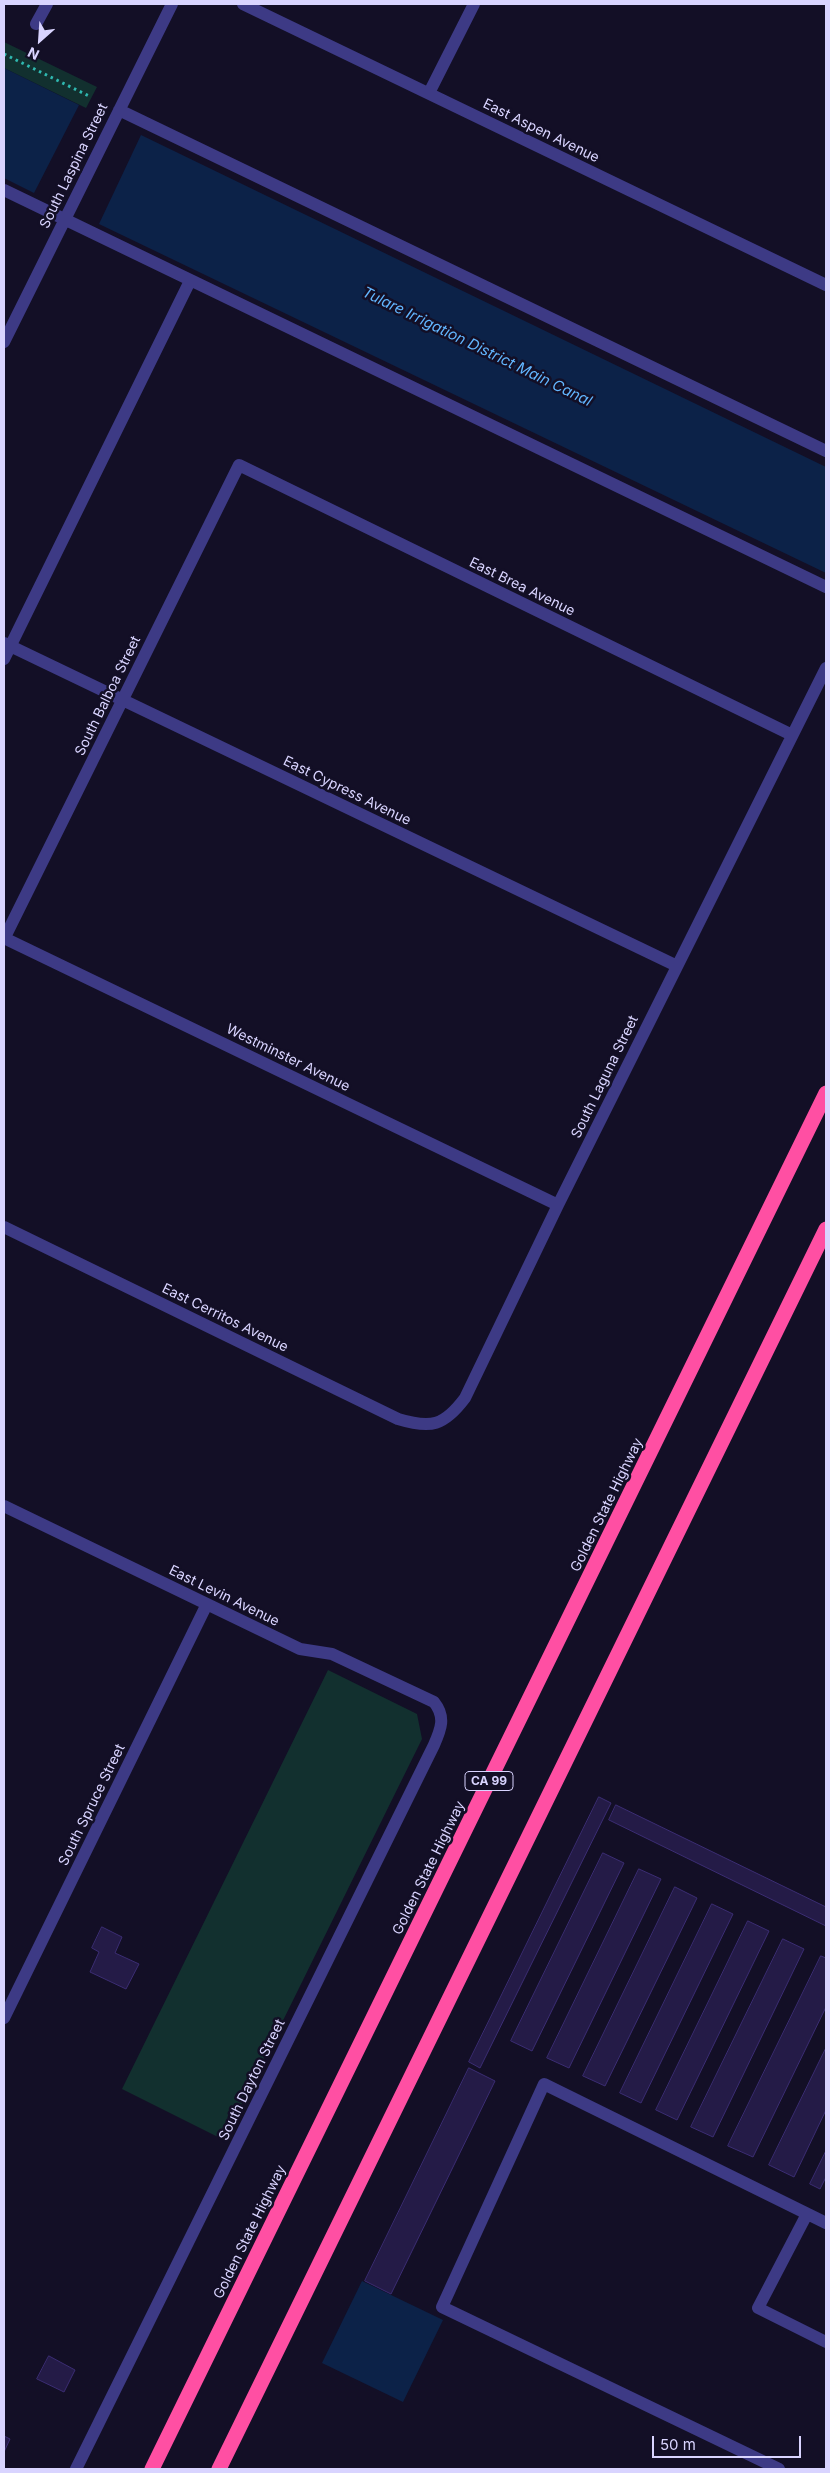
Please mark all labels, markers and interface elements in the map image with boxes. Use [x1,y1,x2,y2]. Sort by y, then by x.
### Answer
north arrow [15,15,65,65]
text: N [25,44,42,64]
street label: East Aspen Avenue [480,96,602,166]
street label: South Laspina Street [36,101,112,231]
water label: Tulare Irrigation District Main Canal [359,283,595,411]
street label: East Brea Avenue [466,554,578,620]
street label: South Balboa Street [72,633,144,759]
street label: East Cypress Avenue [280,753,414,829]
street label: South Laguna Street [568,1013,642,1141]
street label: Westminster Avenue [223,1021,353,1095]
street label: East Cerritos Avenue [159,1280,291,1356]
street label: Golden State Highway [567,1435,647,1575]
street label: East Levin Avenue [166,1562,282,1630]
street label: South Spruce Street [55,1741,129,1869]
road number: CA 99 [465,1772,513,1790]
street label: Golden State Highway [389,1798,469,1938]
street label: South Dayton Street [215,2017,289,2143]
street label: Golden State Highway [210,2162,290,2302]
scale bar [655,2426,804,2458]
text: 50 m [660,2435,696,2454]

